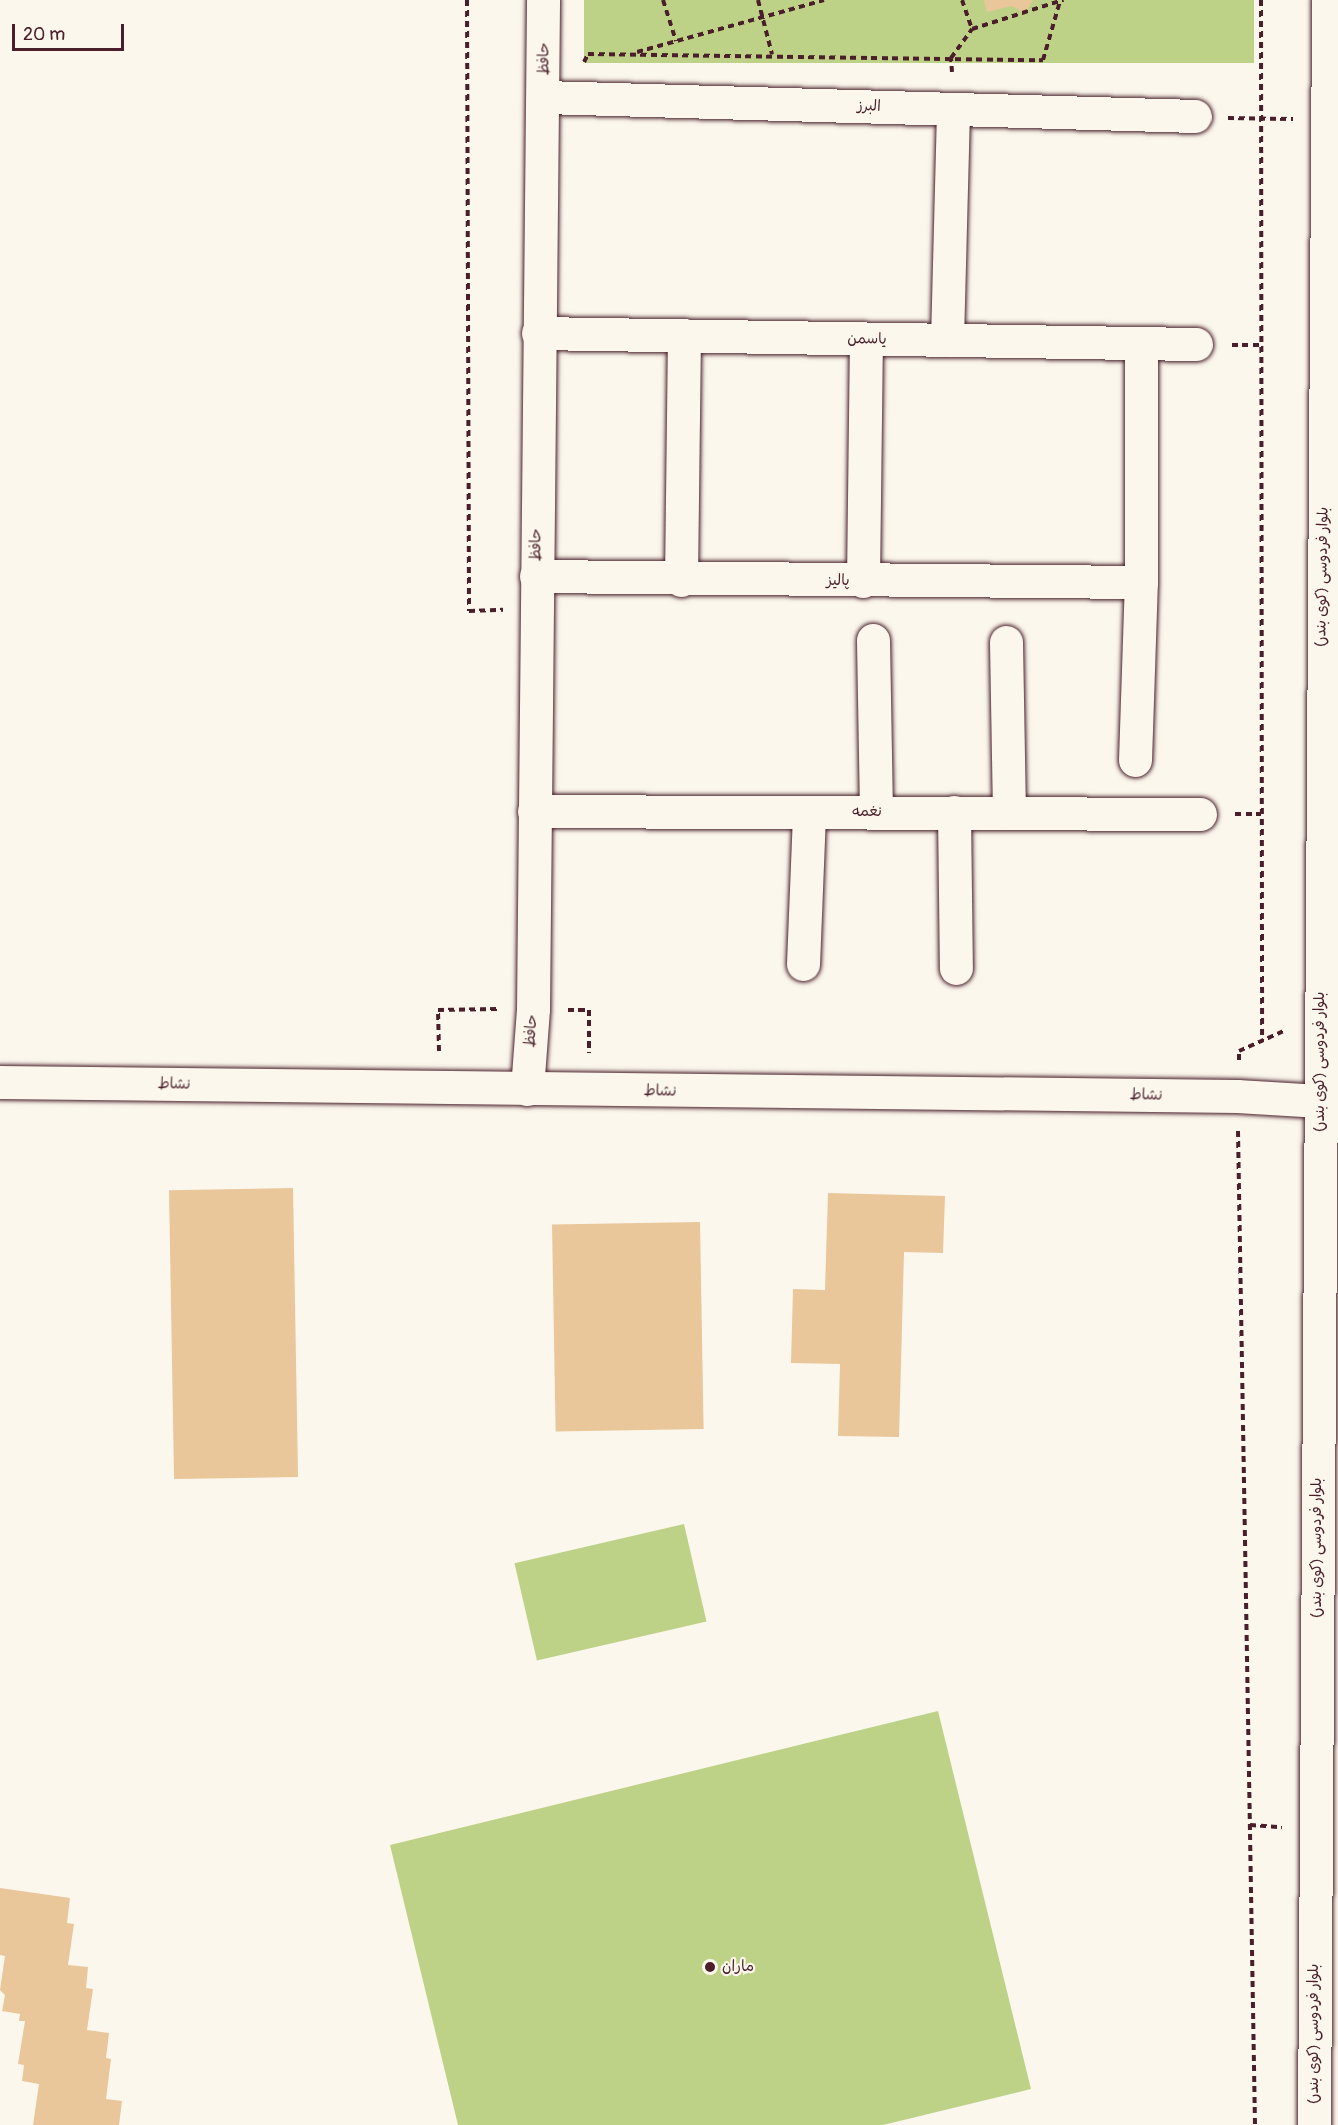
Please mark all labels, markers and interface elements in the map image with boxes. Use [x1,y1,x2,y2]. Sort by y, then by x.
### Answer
scale bar [15,12,128,50]
text: 20 m [23,23,65,46]
street label: حافظ [535,43,553,75]
street label: البرز [857,97,881,115]
street label: یاسمن [847,330,887,348]
street label: بلوار فردوسی (کوی بندر) [1312,507,1332,647]
street label: حافظ [527,529,545,561]
street label: پالیز [826,572,850,590]
street label: نغمه [852,803,882,821]
street label: بلوار فردوسی (کوی بندر) [1311,992,1329,1132]
street label: حافظ [521,1014,541,1048]
street label: نشاط [157,1075,191,1093]
street label: نشاط [643,1082,677,1100]
street label: نشاط [1129,1086,1163,1104]
street label: بلوار فردوسی (کوی بندر) [1308,1478,1326,1618]
place label: ماران [722,1958,754,1976]
marker: ماران [703,1960,717,1974]
street label: بلوار فردوسی (کوی بندر) [1305,1964,1323,2104]

